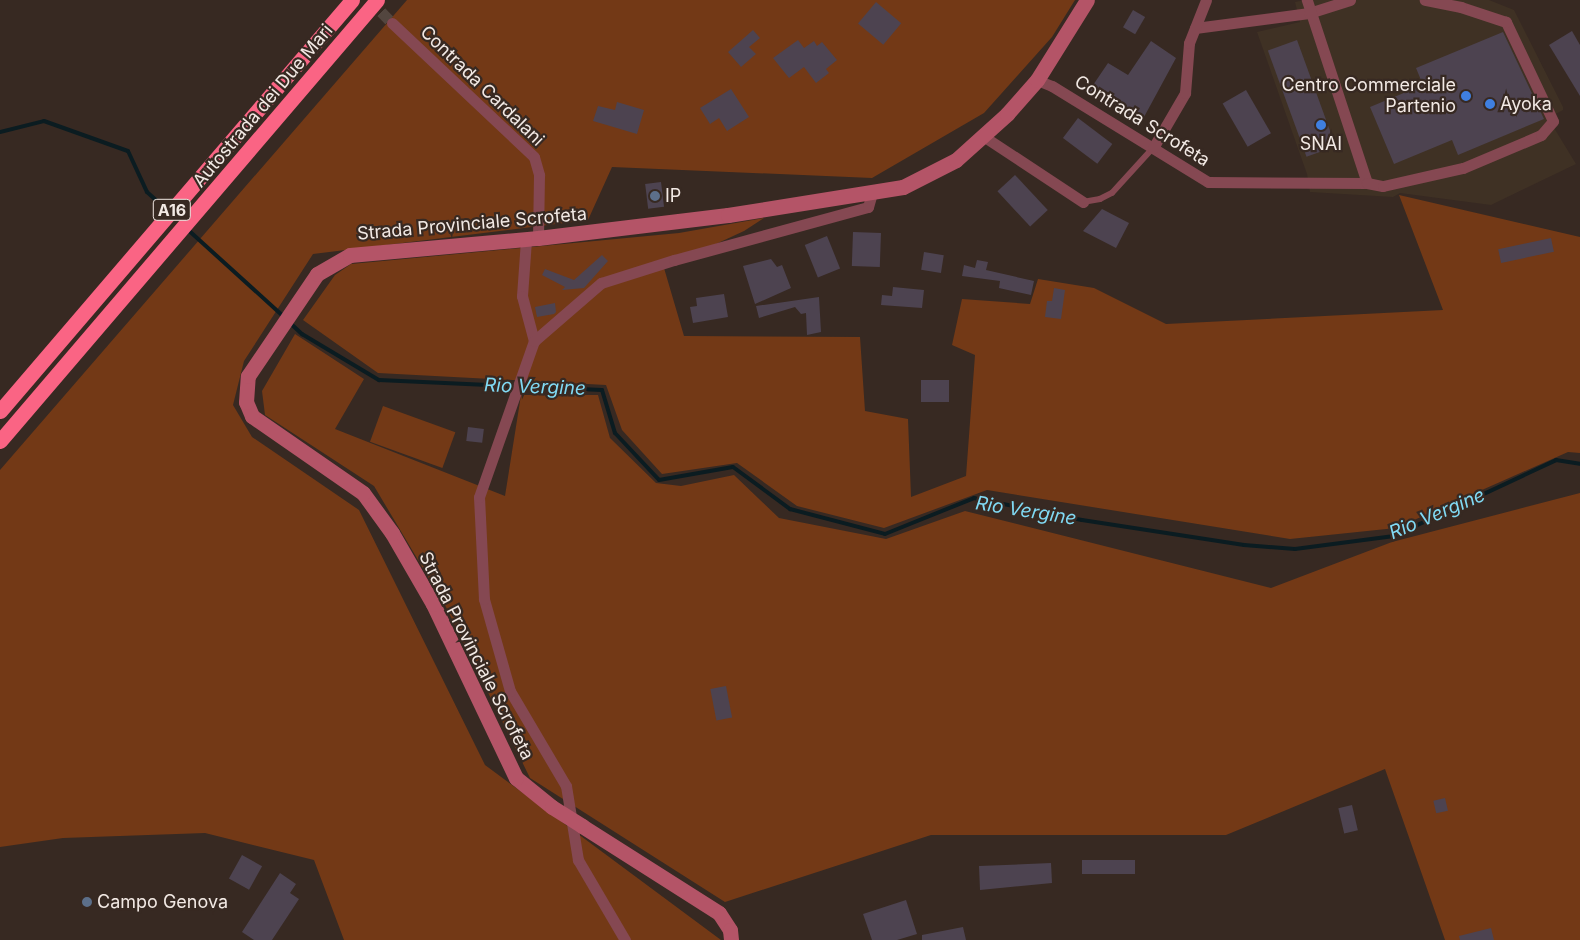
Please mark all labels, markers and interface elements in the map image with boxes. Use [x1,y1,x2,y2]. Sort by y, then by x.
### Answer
street label: Autostrada dei Due Mari [189,20,337,192]
street label: Contrada Cardalani [416,21,548,151]
street label: Contrada Scrofeta [1070,71,1214,171]
place label: Centro Commerciale Partenio [1281,75,1456,118]
marker: Centro Commerciale Partenio [1460,90,1472,102]
place label: Ayoka [1500,93,1552,115]
marker: Ayoka [1484,98,1496,110]
marker: SNAI [1315,119,1327,131]
place label: SNAI [1300,133,1342,155]
place label: IP [665,185,681,207]
marker: IP [649,190,661,202]
road number: A16 [152,196,192,224]
street label: Strada Provinciale Scrofeta [356,203,588,245]
water label: Rio Vergine [484,374,586,400]
water label: Rio Vergine [1386,484,1488,544]
water label: Rio Vergine [974,492,1078,530]
street label: Strada Provinciale Scrofeta [414,548,538,764]
place label: Campo Genova [97,891,228,913]
marker: Campo Genova [81,896,93,908]

